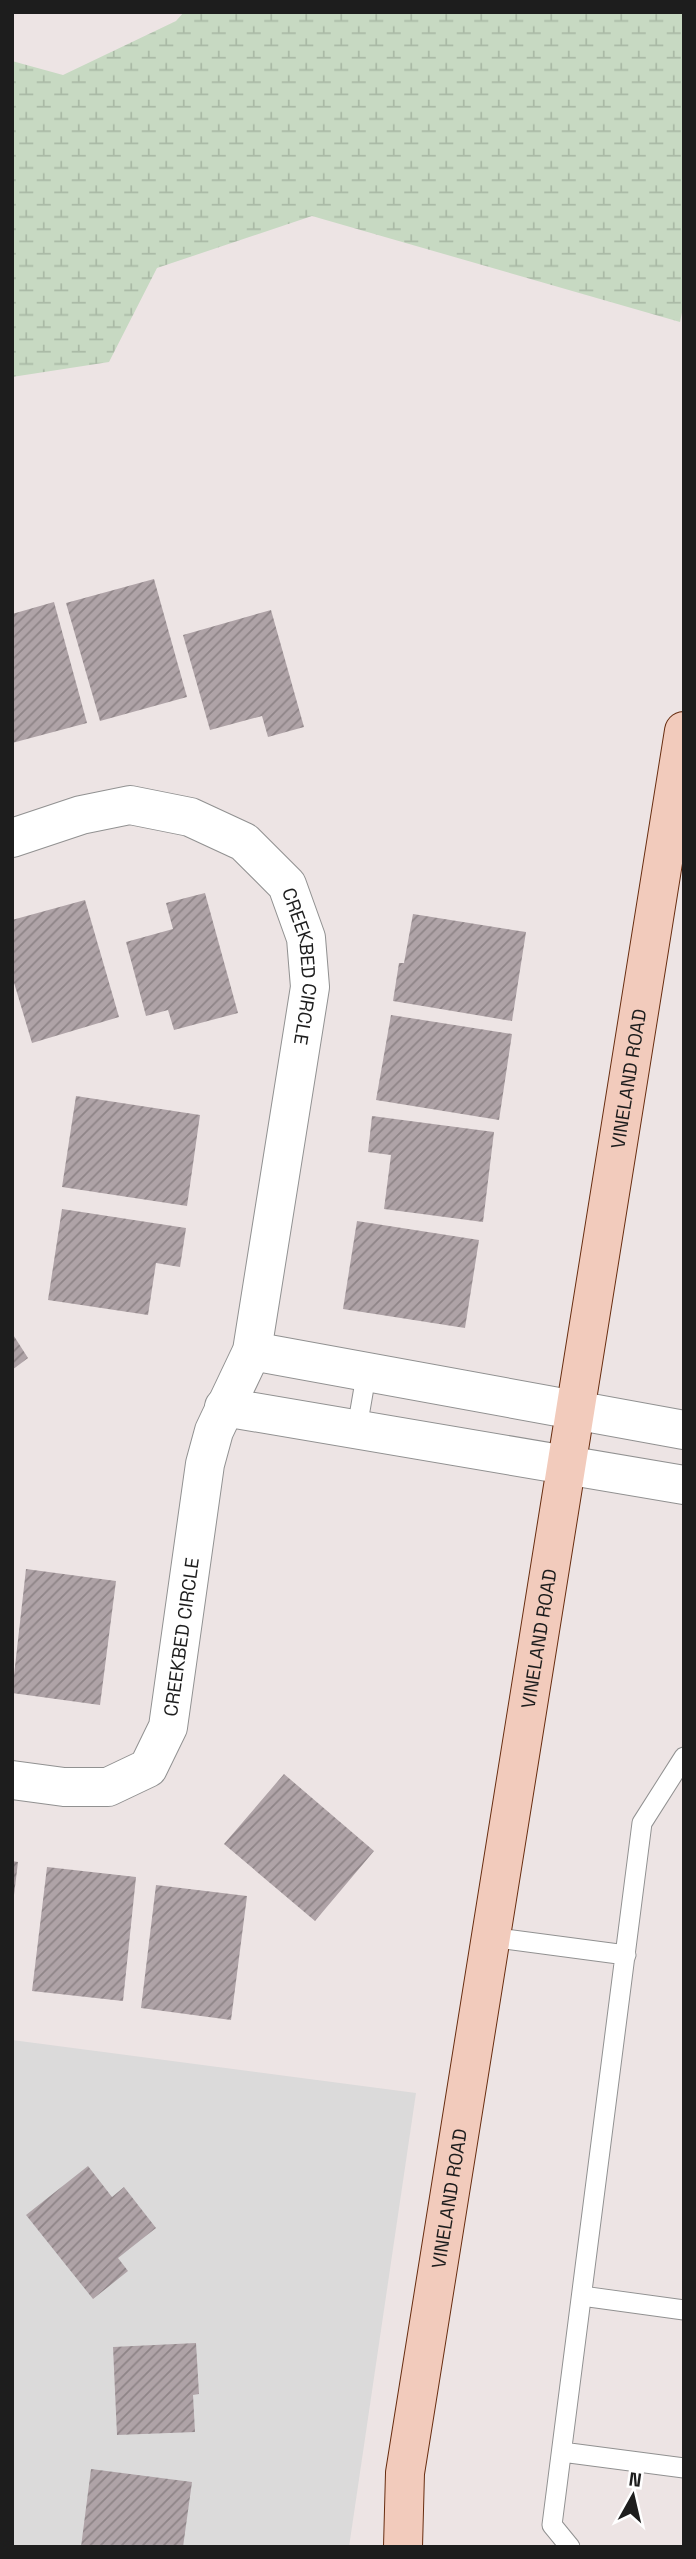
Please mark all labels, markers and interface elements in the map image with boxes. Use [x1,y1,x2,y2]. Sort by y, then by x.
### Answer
street label: CREEKBED CIRCLE [276,884,322,1046]
street label: VINELAND ROAD [605,1007,652,1151]
street label: CREEKBED CIRCLE [158,1556,205,1718]
street label: VINELAND ROAD [516,1567,563,1710]
street label: VINELAND ROAD [426,2127,473,2270]
north arrow [598,2461,668,2531]
text: N [627,2466,643,2493]

